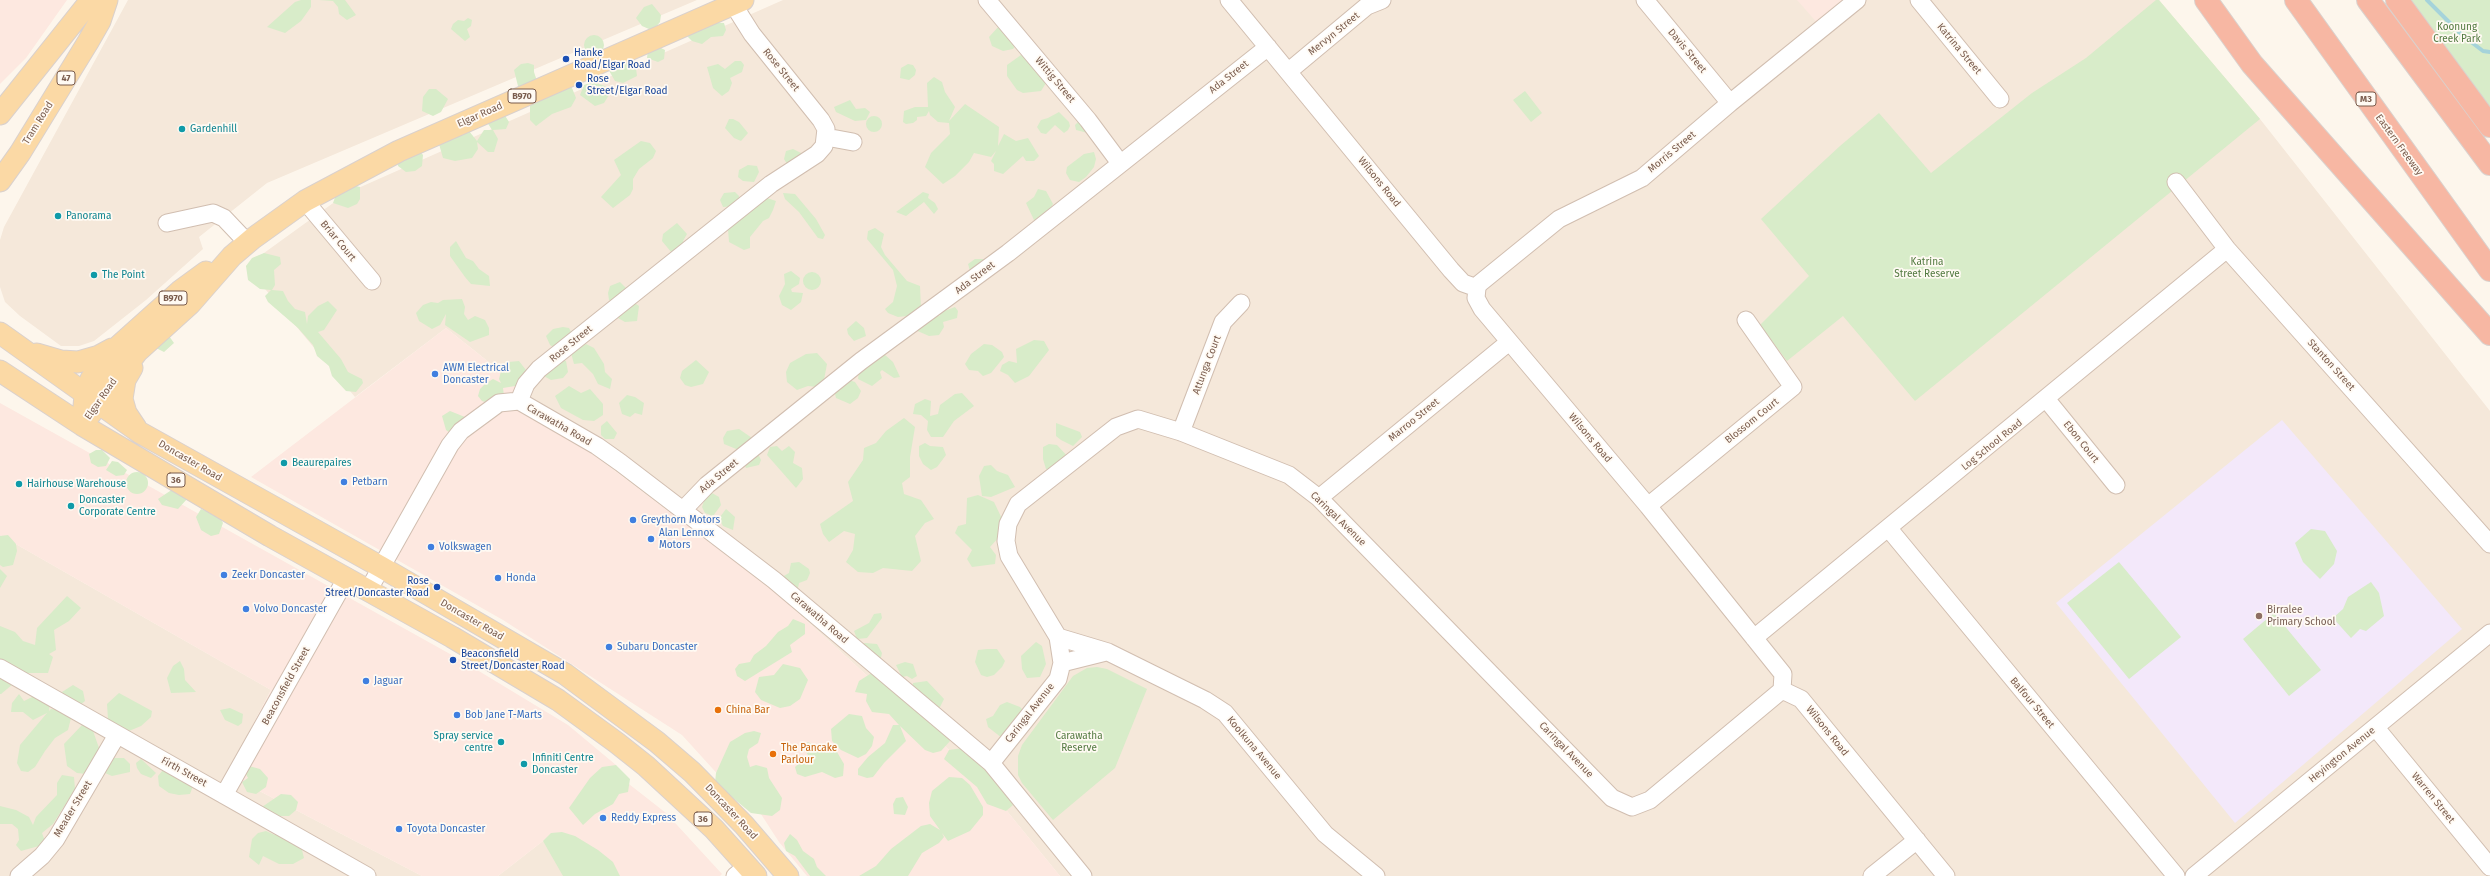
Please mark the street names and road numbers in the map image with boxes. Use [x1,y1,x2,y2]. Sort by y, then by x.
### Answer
street label: Mervyn Street [1306,10,1362,58]
street label: Katrina Street [1934,21,1984,77]
street label: Davis Street [1665,27,1709,75]
street label: Rose Street [760,46,802,94]
street label: Wittig Street [1032,55,1078,105]
street label: Ada Street [1207,58,1251,96]
road number: 47 [57,71,75,85]
road number: B970 [508,89,536,103]
road number: M3 [2356,92,2376,106]
street label: Tram Road [20,99,56,147]
street label: Elgar Road [456,100,504,130]
street label: Eastern Freeway [2373,112,2425,178]
street label: Morris Street [1646,129,1698,175]
street label: Wilsons Road [1355,155,1403,209]
street label: Briar Court [318,218,358,264]
street label: Ada Street [953,259,997,297]
road number: B970 [159,291,187,305]
street label: Rose Street [547,323,595,365]
street label: Attunga Court [1190,334,1224,396]
street label: Stanton Street [2305,337,2357,393]
street label: Elgar Road [82,376,120,422]
street label: Marroo Street [1386,396,1442,444]
street label: Blossom Court [1723,396,1781,446]
street label: Carawatha Road [524,402,594,448]
street label: Wilsons Road [1566,411,1614,465]
street label: Log School Road [1959,417,2025,473]
street label: Ebon Court [2061,419,2101,465]
street label: Doncaster Road [156,438,224,484]
street label: Ada Street [697,456,741,496]
road number: 36 [167,473,185,487]
street label: Caringal Avenue [1308,489,1368,549]
street label: Carawatha Road [788,590,850,646]
street label: Doncaster Road [438,597,506,643]
street label: Beaconsfield Street [260,645,312,727]
street label: Balfour Street [2007,675,2057,731]
street label: Caringal Avenue [1003,681,1057,745]
street label: Wilsons Road [1803,704,1851,758]
street label: Koolkuna Avenue [1224,714,1284,782]
street label: Caringal Avenue [1536,720,1596,780]
street label: Heyington Avenue [2306,725,2378,785]
street label: Firth Street [159,755,209,789]
street label: Warren Street [2409,770,2457,826]
street label: Meader Street [51,779,95,839]
street label: Doncaster Road [702,782,760,842]
road number: 36 [694,812,712,826]

